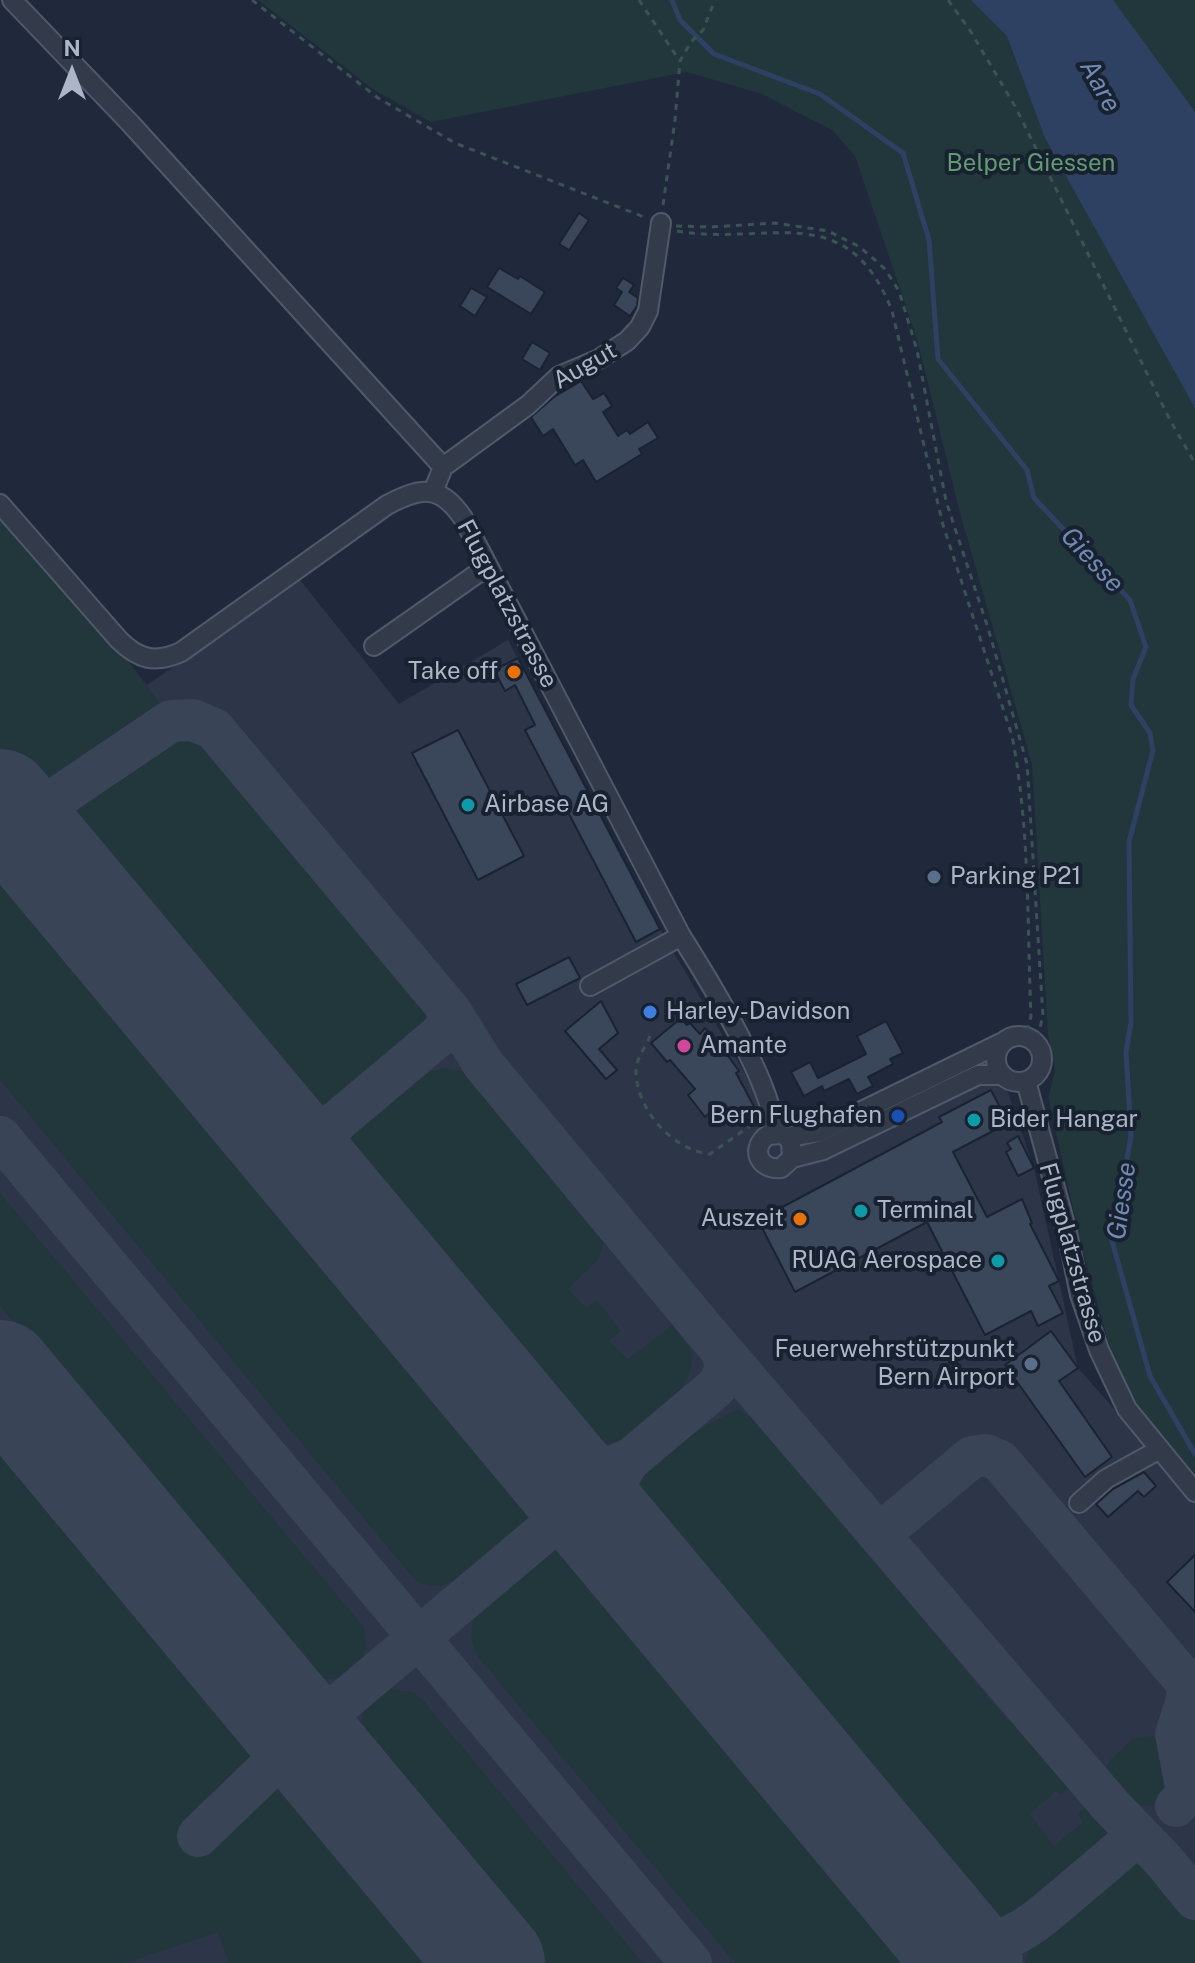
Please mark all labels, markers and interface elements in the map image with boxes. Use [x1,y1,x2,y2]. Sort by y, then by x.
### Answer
north arrow [32,32,112,112]
text: N [63,35,81,61]
water label: Aare [1073,54,1127,118]
park label: Belper Giessen [947,150,1115,178]
street label: Augut [548,336,622,396]
street label: Flugplatzstrasse [451,515,563,693]
water label: Giesse [1054,521,1130,599]
place label: Take off [408,658,498,686]
marker: Take off [505,663,523,681]
place label: Airbase AG [484,791,609,819]
marker: Airbase AG [459,796,477,814]
place label: Parking P21 [950,863,1081,891]
marker: Parking P21 [925,868,943,886]
place label: Harley-Davidson [666,998,850,1026]
marker: Harley-Davidson [641,1003,659,1021]
place label: Amante [700,1032,787,1060]
marker: Amante [675,1037,693,1055]
place label: Bern Flughafen [710,1102,882,1130]
place label: Bider Hangar [990,1106,1138,1134]
marker: Bern Flughafen [889,1107,907,1125]
marker: Bider Hangar [965,1111,983,1129]
street label: Flugplatzstrasse [1032,1160,1112,1346]
water label: Giesse [1101,1160,1143,1242]
place label: Terminal [877,1197,974,1225]
marker: Terminal [852,1202,870,1220]
place label: Auszeit [701,1205,784,1233]
marker: Auszeit [791,1210,809,1228]
place label: RUAG Aerospace [792,1247,982,1275]
marker: RUAG Aerospace [989,1252,1007,1270]
place label: Feuerwehrstützpunkt Bern Airport [775,1336,1015,1392]
marker: Feuerwehrstützpunkt Bern Airport [1022,1355,1040,1373]

